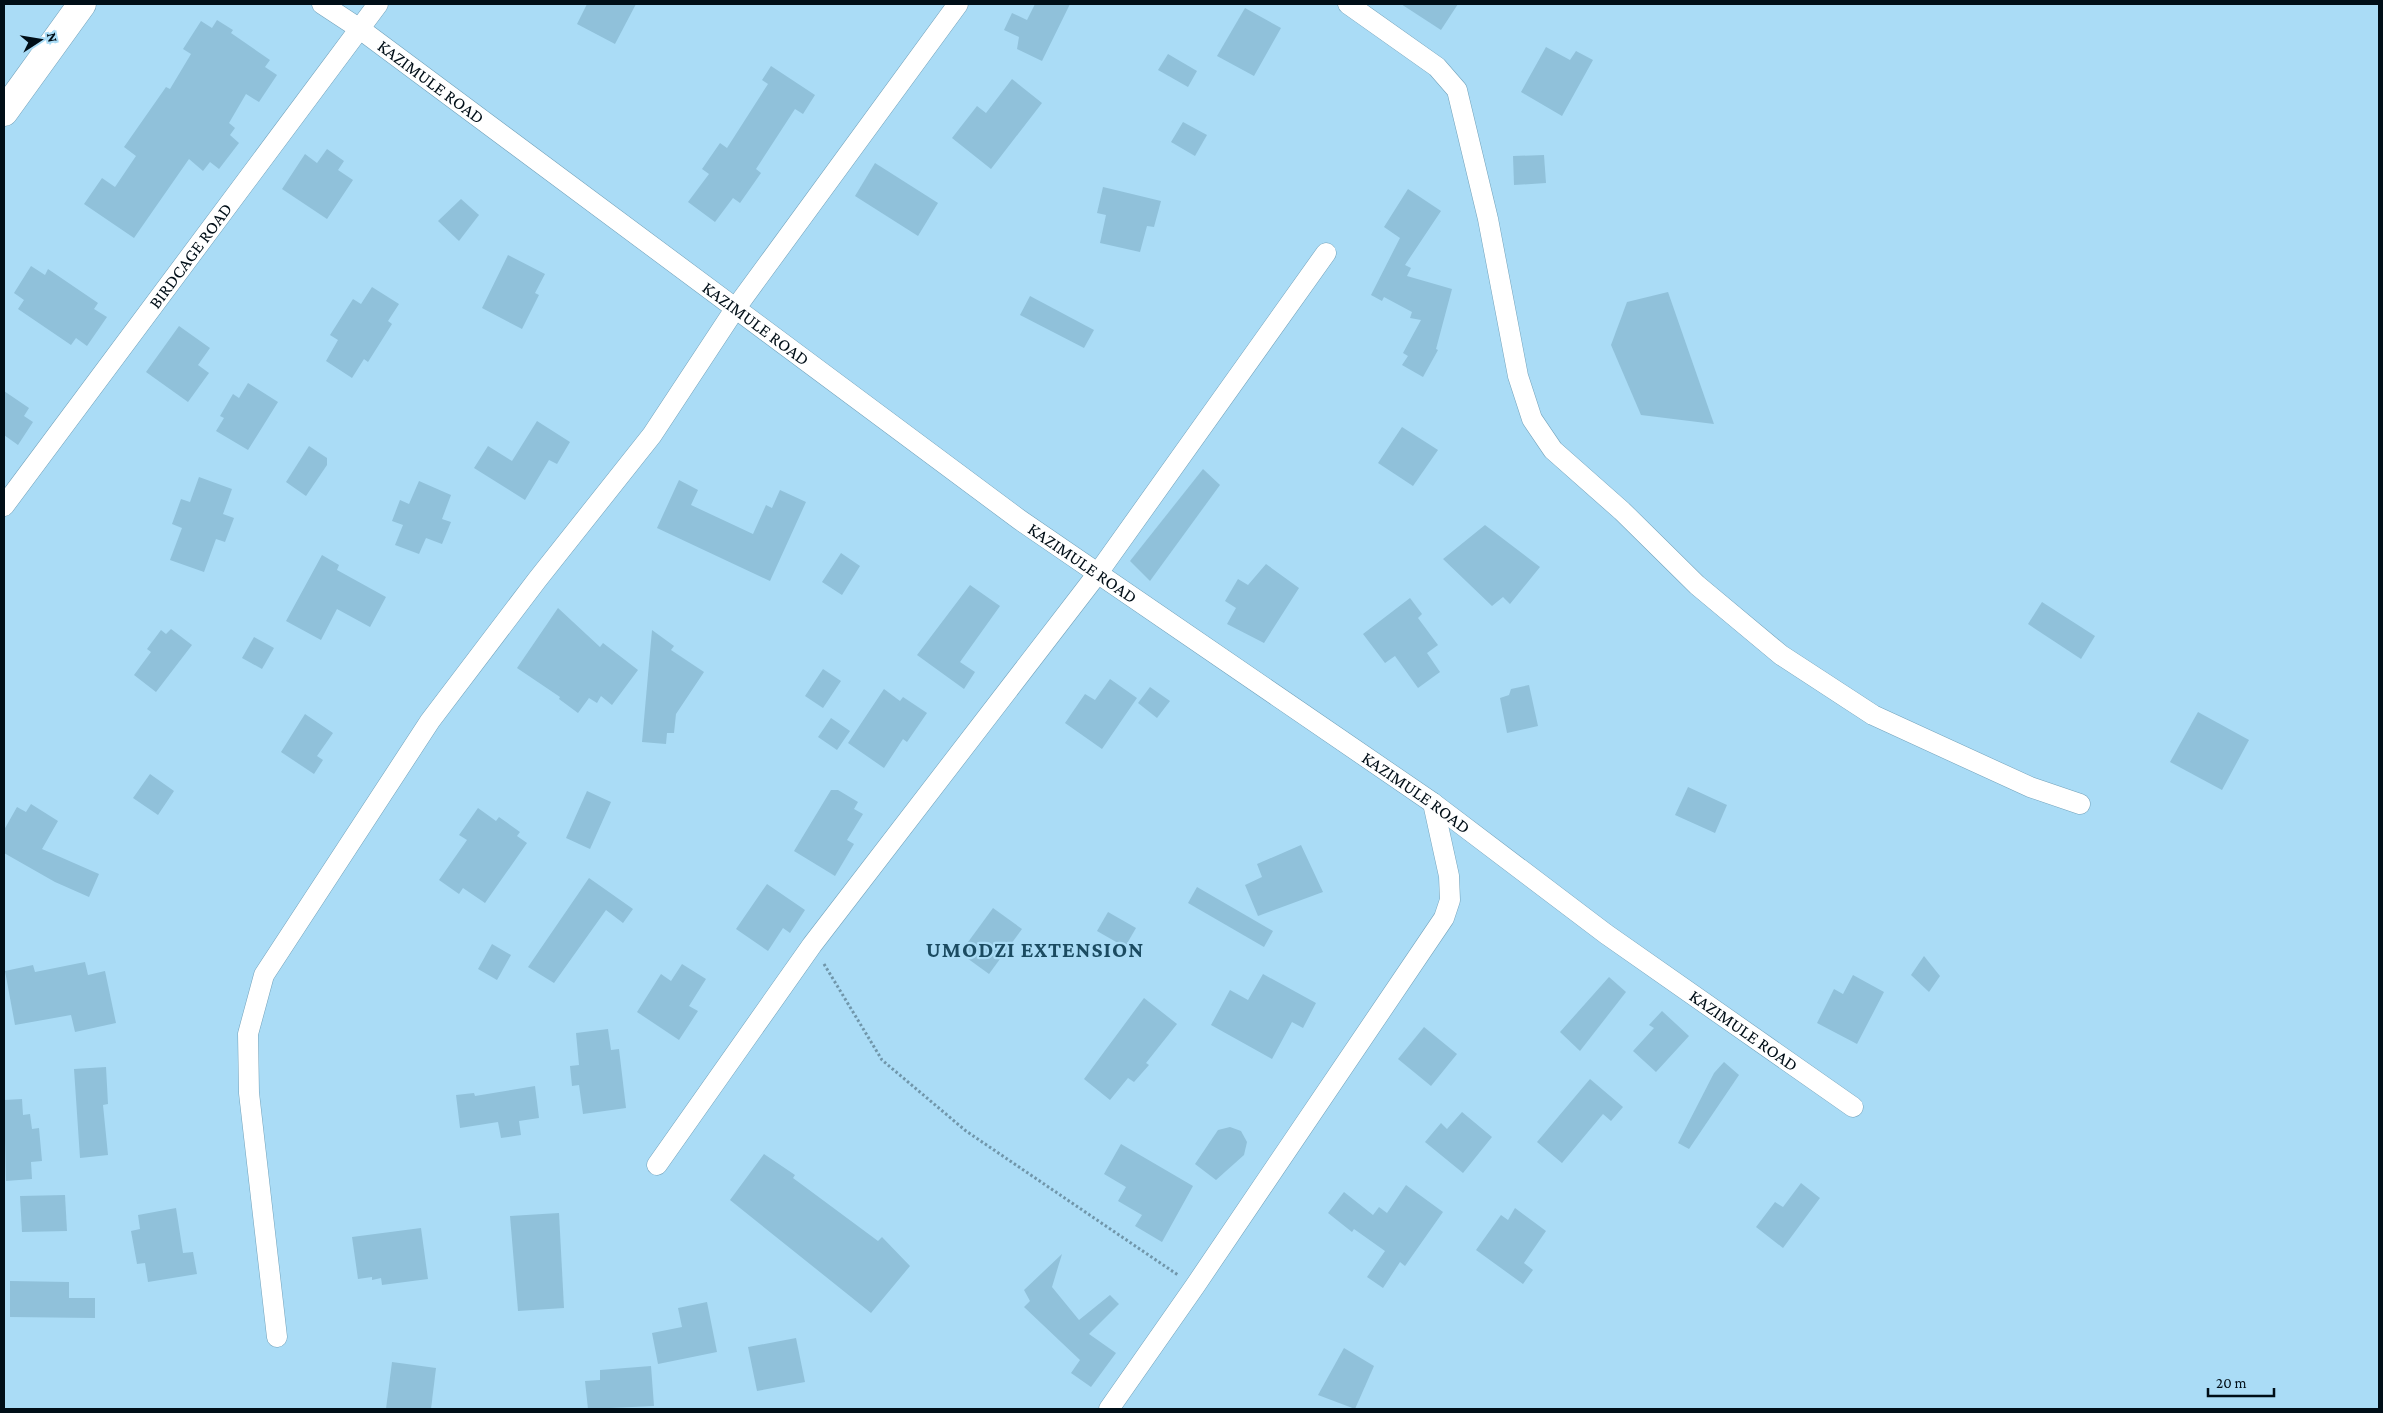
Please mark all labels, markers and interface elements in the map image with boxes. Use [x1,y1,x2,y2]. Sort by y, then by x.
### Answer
north arrow [15,15,65,65]
text: N [44,31,62,44]
street label: KAZIMULE ROAD [374,36,488,128]
street label: BIRDCAGE ROAD [145,199,236,312]
street label: KAZIMULE ROAD [699,277,813,370]
street label: KAZIMULE ROAD [1024,519,1141,607]
street label: KAZIMULE ROAD [1358,747,1474,838]
district label: UMODZI EXTENSION [926,937,1144,962]
street label: KAZIMULE ROAD [1686,986,1802,1075]
scale bar [2208,1366,2274,1398]
text: 20 m [2216,1375,2247,1391]

